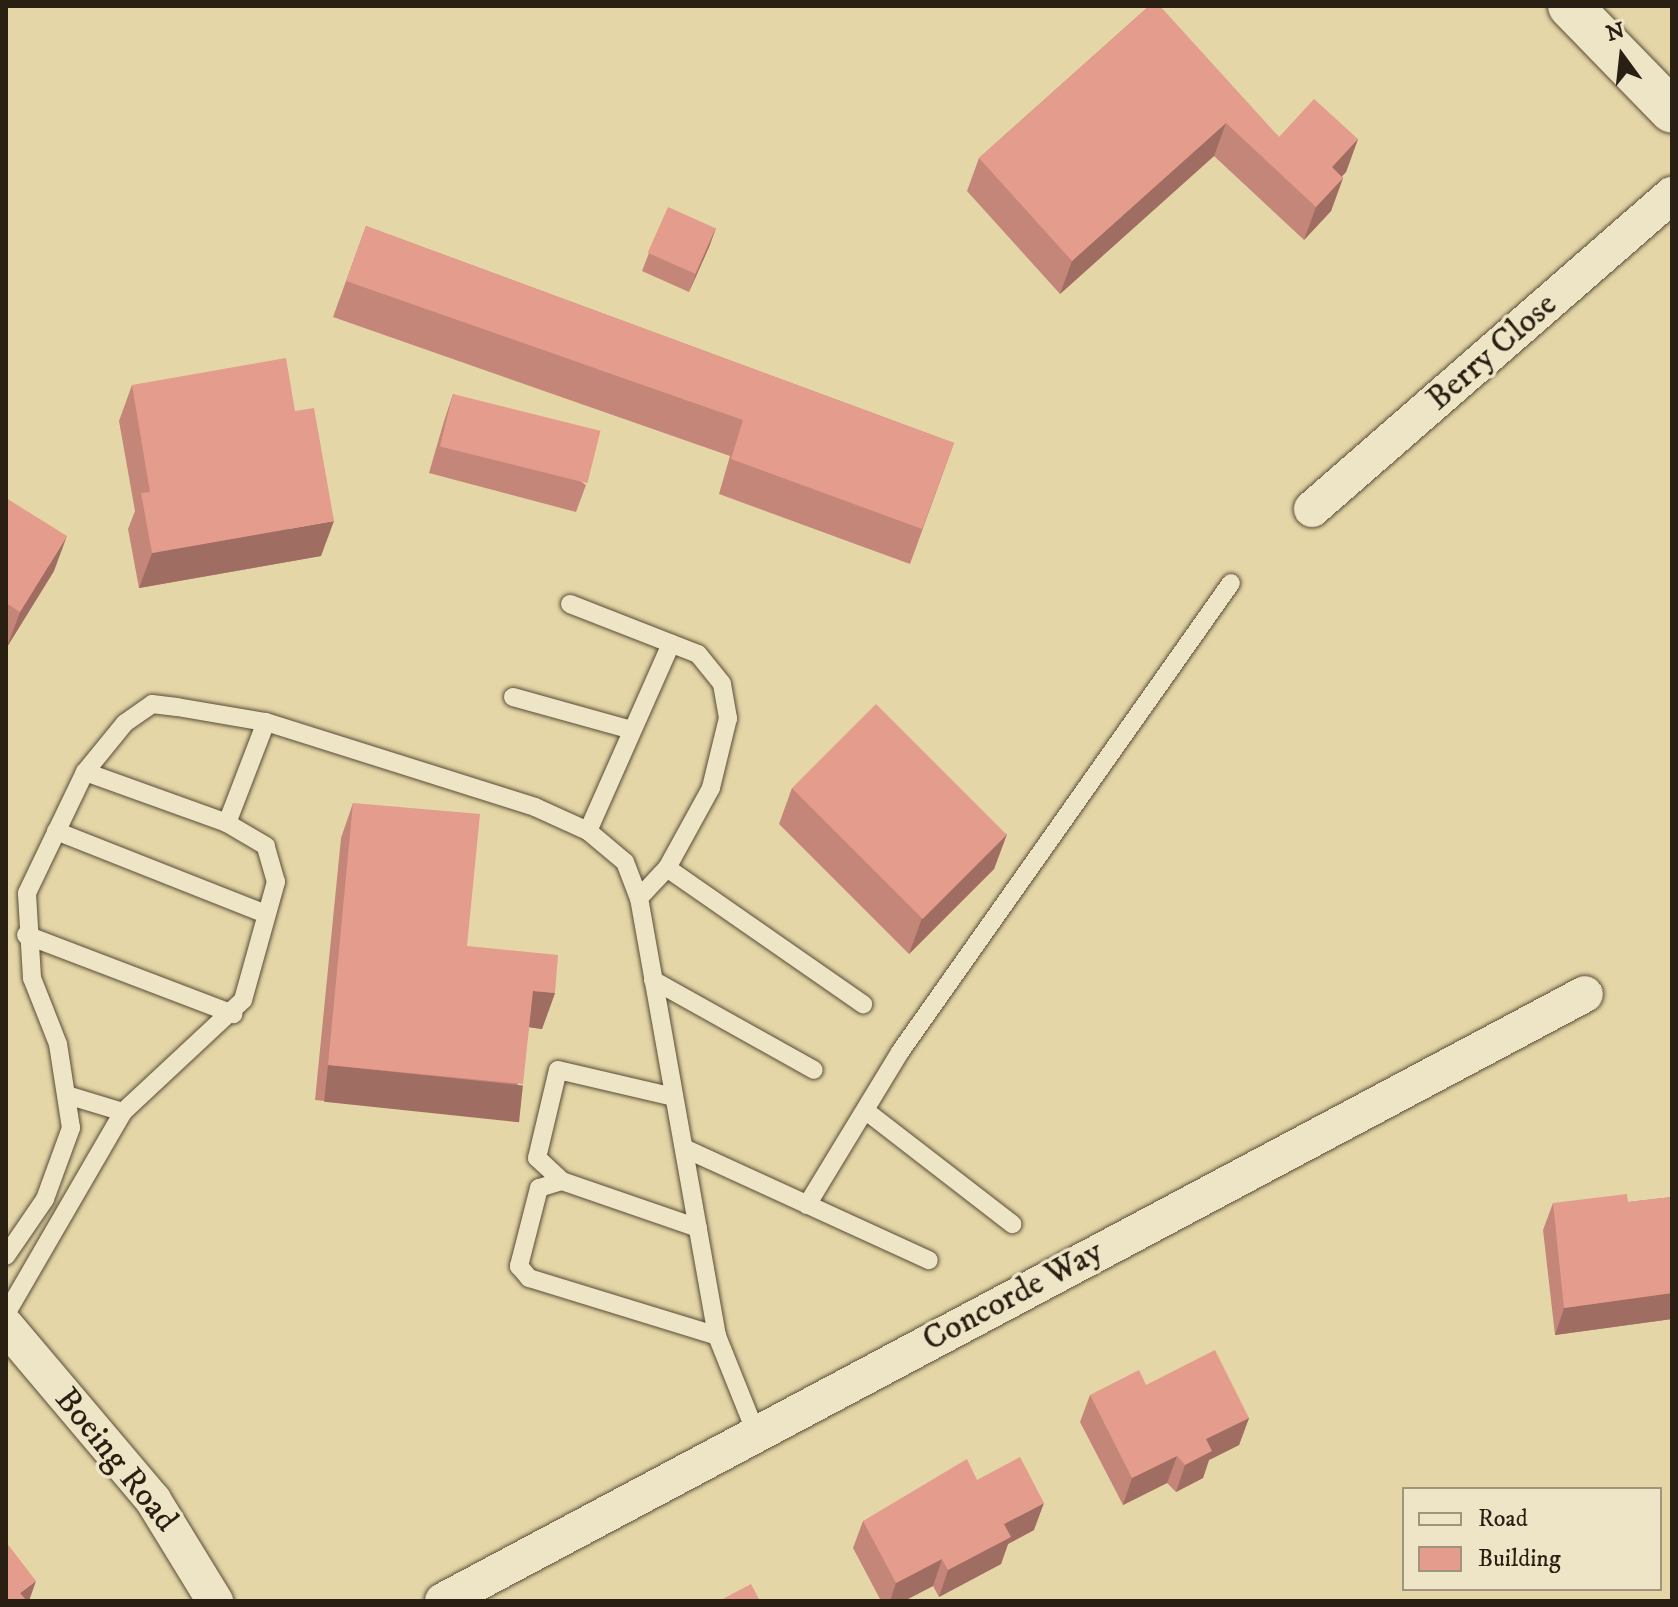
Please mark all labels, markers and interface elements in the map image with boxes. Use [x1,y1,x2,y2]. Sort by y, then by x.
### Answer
north arrow [1582,16,1662,96]
text: N [1603,17,1628,48]
street label: Berry Close [1419,284,1565,420]
street label: Concorde Way [916,1231,1110,1361]
street label: Boeing Road [46,1380,186,1540]
legend [1402,1487,1662,1591]
text: Road [1478,1504,1528,1534]
text: Building [1478,1544,1561,1574]

